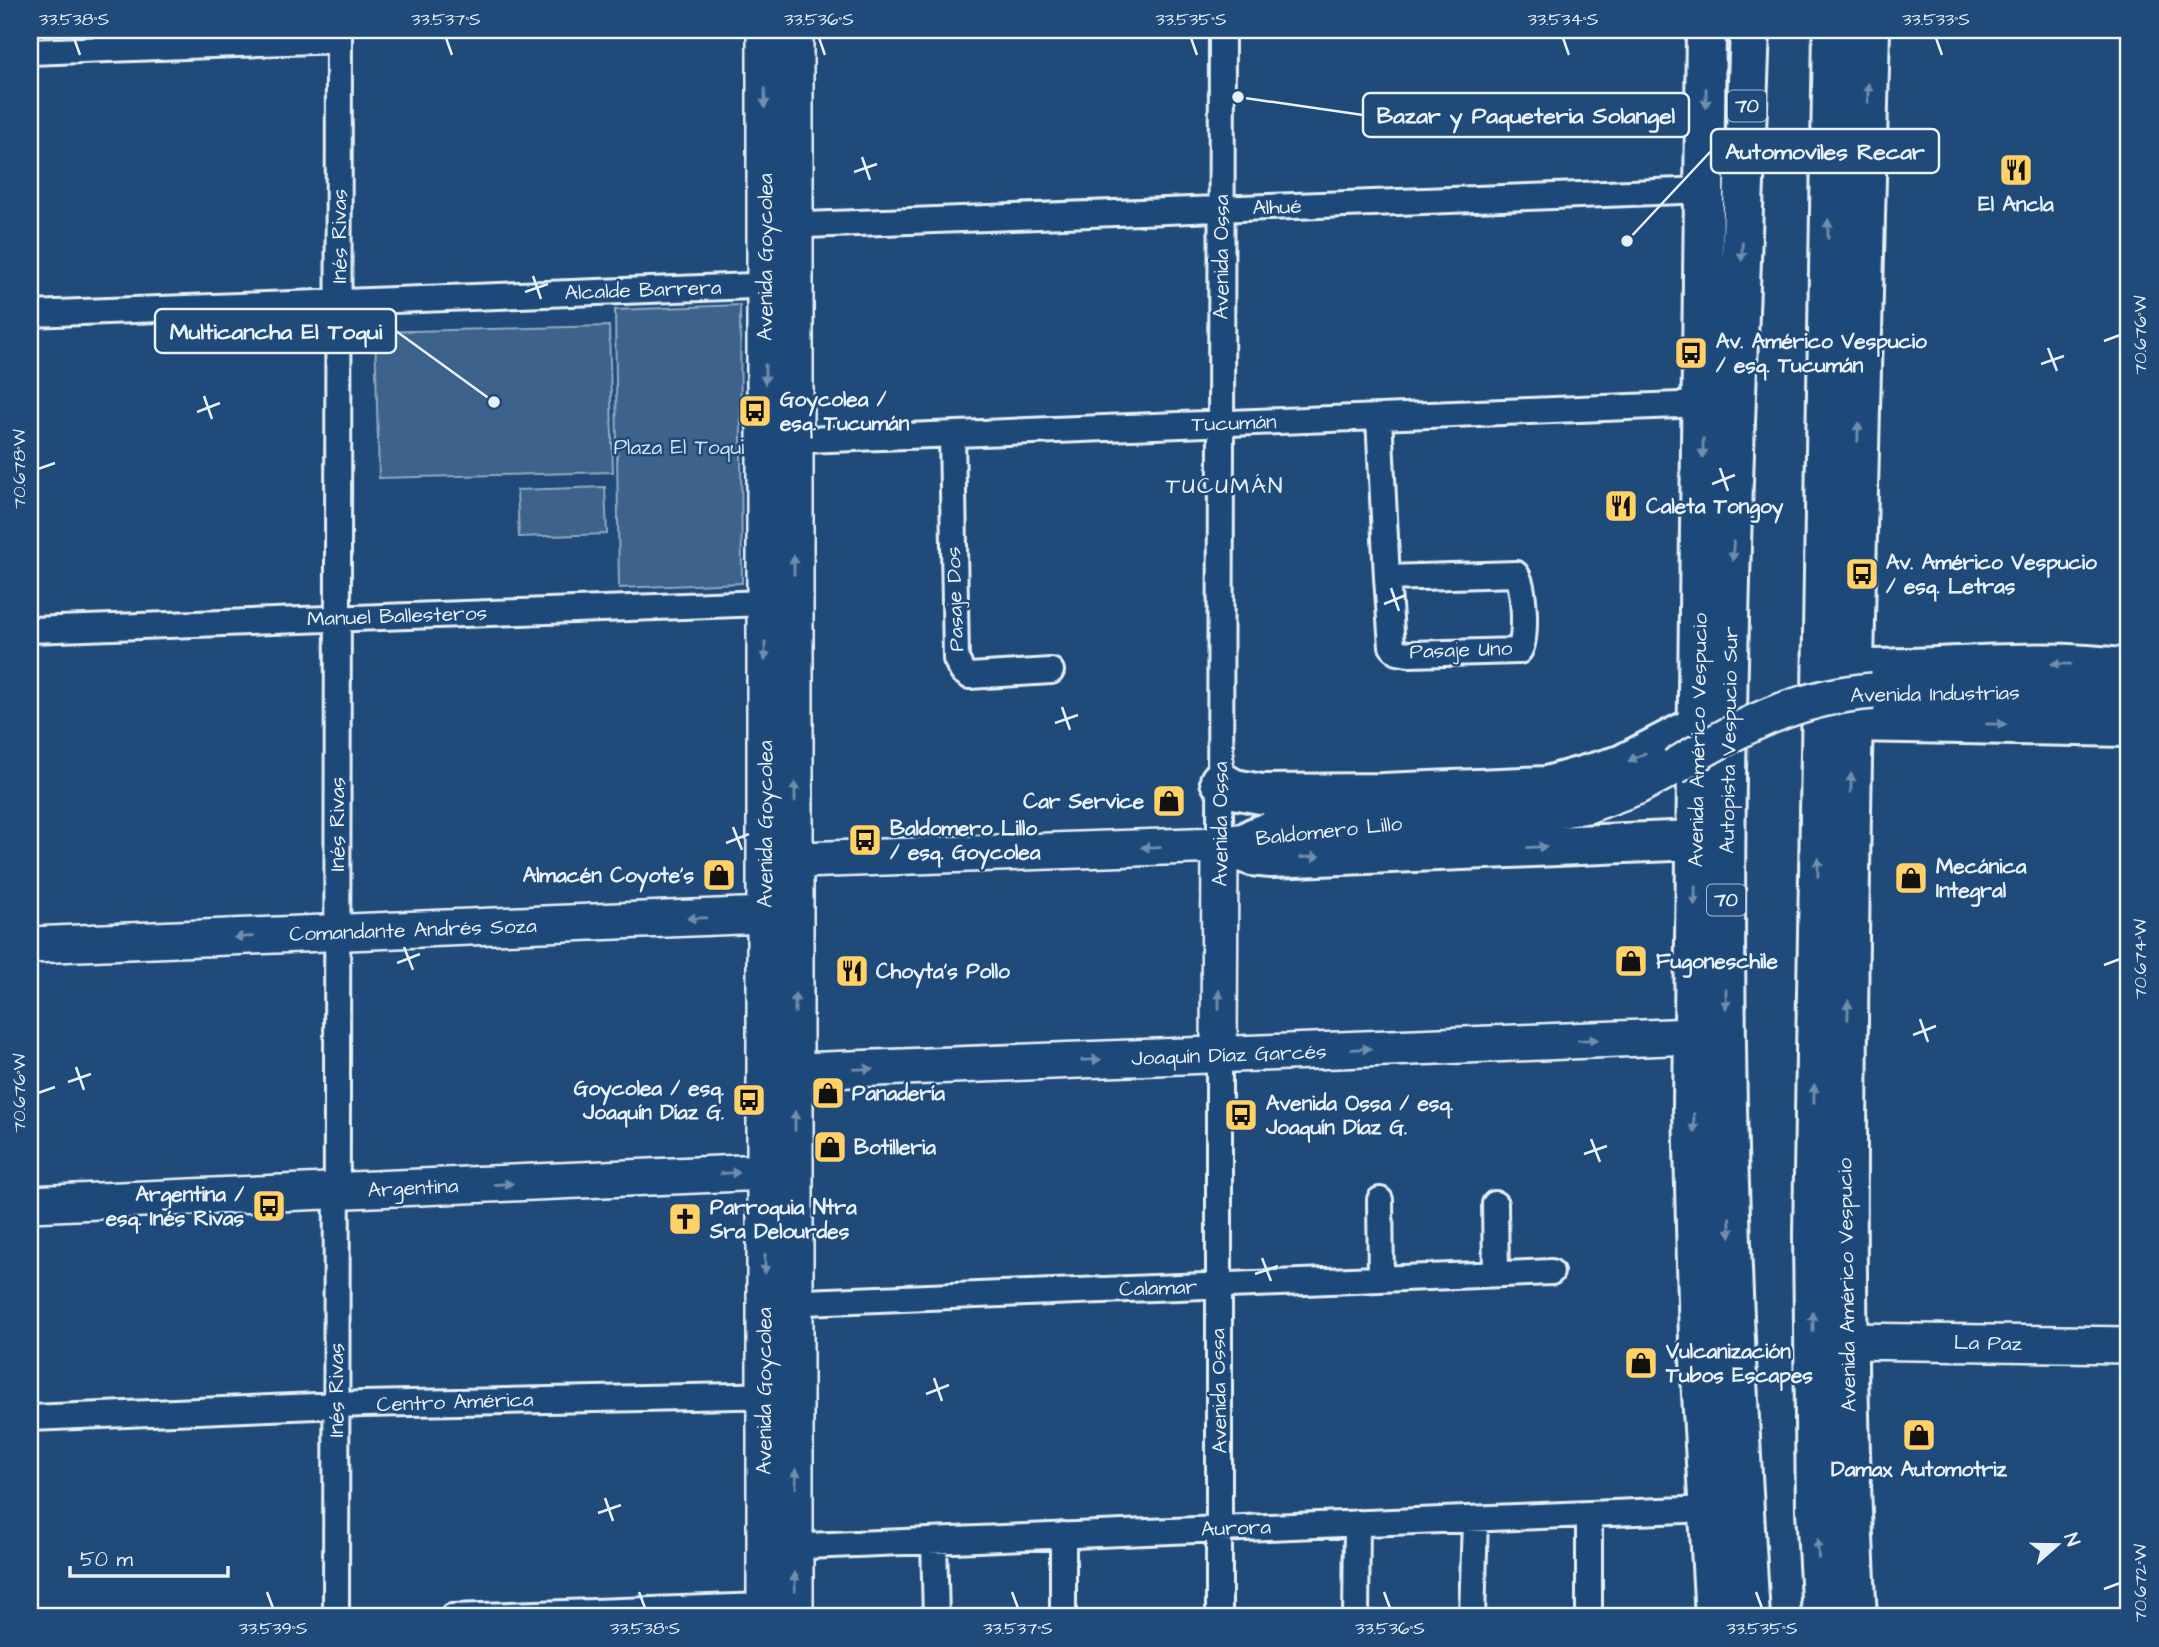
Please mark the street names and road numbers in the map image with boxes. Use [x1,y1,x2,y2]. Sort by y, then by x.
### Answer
road number: 70 [1728,90,1766,122]
street label: Avenida Goycolea [751,173,782,341]
street label: Inés Rivas [325,189,354,283]
street label: Alhué [1252,192,1302,222]
street label: Avenida Ossa [1207,194,1236,320]
street label: Alcalde Barrera [564,273,722,307]
street label: Tucumán [1191,407,1277,439]
street label: Pasaje Dos [939,546,971,652]
street label: Manuel Ballesteros [306,598,488,634]
street label: Avenida Américo Vespucio [1681,612,1716,867]
street label: Autopista Vespucio Sur [1713,626,1746,854]
street label: Pasaje Uno [1409,634,1513,666]
street label: Avenida Industrias [1850,678,2020,710]
street label: Avenida Goycolea [751,740,782,908]
street label: Avenida Ossa [1206,761,1235,887]
street label: Inés Rivas [323,777,352,871]
street label: Baldomero Lillo [1254,809,1404,853]
road number: 70 [1707,885,1745,916]
street label: Comandante Andrés Soza [289,911,537,949]
street label: Joaquín Díaz Garcés [1131,1037,1327,1073]
street label: Avenida Américo Vespucio [1830,1157,1865,1412]
street label: Argentina [367,1171,459,1207]
street label: Calamar [1118,1272,1198,1304]
street label: Avenida Goycolea [750,1307,781,1475]
street label: Avenida Ossa [1203,1328,1235,1454]
street label: La Paz [1954,1328,2023,1358]
street label: Inés Rivas [322,1343,351,1437]
street label: Centro América [376,1385,534,1419]
street label: Aurora [1201,1512,1272,1544]

